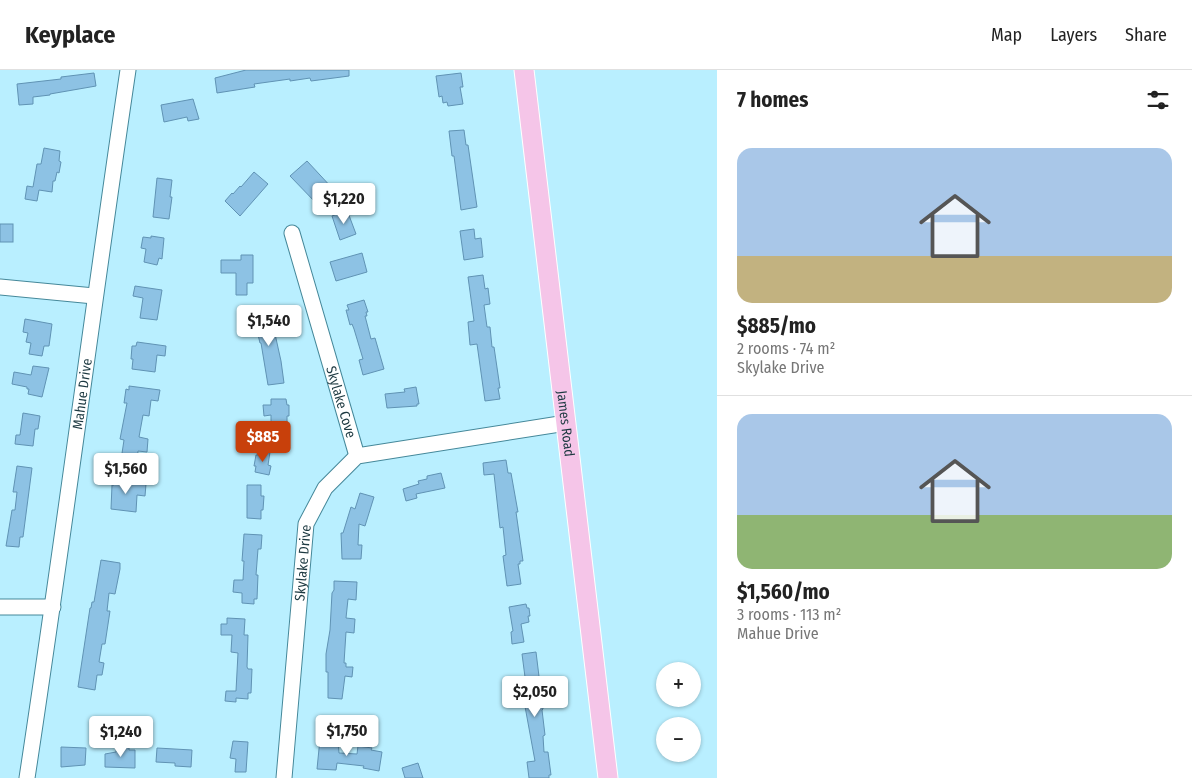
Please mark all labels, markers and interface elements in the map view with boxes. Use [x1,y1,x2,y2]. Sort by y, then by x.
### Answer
text: Keyplace [25,21,115,49]
text: Map [991,24,1022,46]
text: Layers [1050,24,1097,46]
text: Share [1125,24,1167,46]
icon: filters [1144,86,1172,114]
text: 7 homes [737,87,808,113]
icon: home [910,181,1000,271]
pin: $1,220 [303,182,385,225]
text: $1,220 [323,189,365,208]
pin: $1,540 [228,304,310,347]
text: $1,540 [248,311,290,330]
text: $885/mo [737,313,816,339]
text: 2 rooms · 74 m² [737,339,835,358]
street label: Mahue Drive [69,357,96,431]
text: Skylake Drive [737,358,824,377]
street label: Skylake Cove [322,364,359,440]
street label: James Road [553,389,578,458]
pin: $885 [233,420,293,463]
text: $885 [247,427,279,446]
icon: home [910,446,1000,536]
pin: $1,560 [85,452,167,495]
text: $1,560 [105,459,147,478]
street label: Skylake Drive [291,524,315,602]
text: $1,560/mo [737,579,830,605]
text: 3 rooms · 113 m² [737,605,841,624]
text: Mahue Drive [737,624,819,643]
map controls [656,662,701,762]
button: + [656,662,701,707]
pin: $2,050 [494,676,576,718]
text: $2,050 [513,682,557,701]
pin: $1,750 [306,714,388,757]
pin: $1,240 [80,716,162,758]
button: − [656,717,701,762]
text: $1,750 [326,721,368,740]
text: $1,240 [100,722,142,741]

